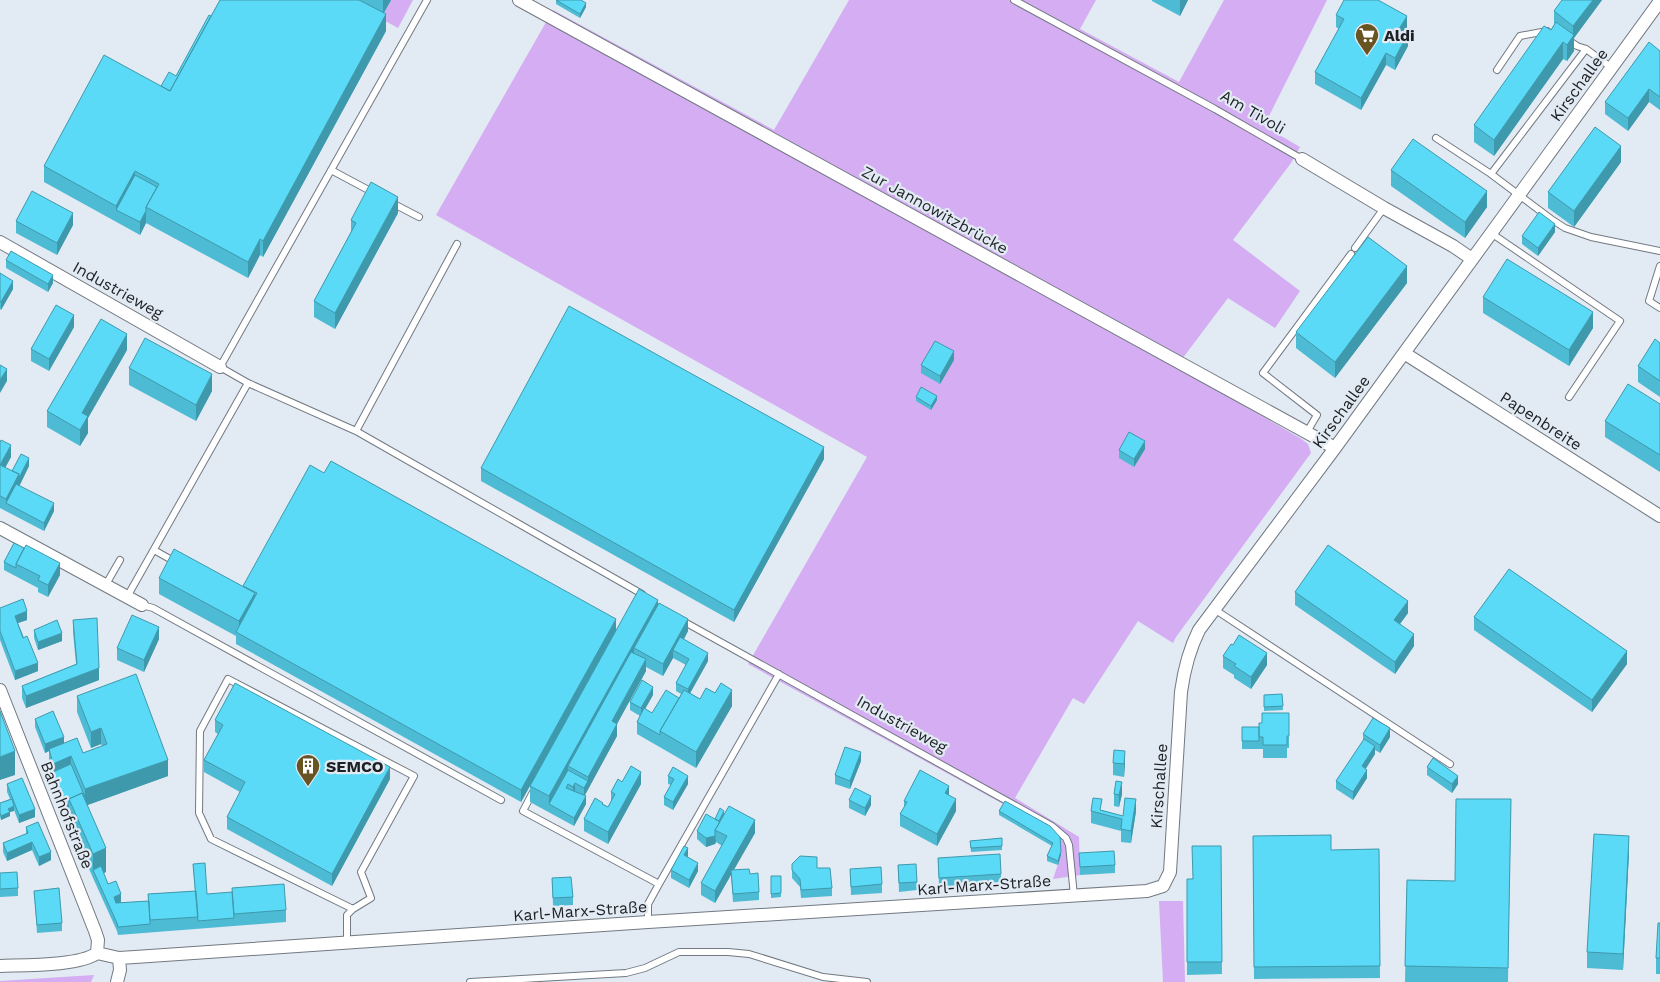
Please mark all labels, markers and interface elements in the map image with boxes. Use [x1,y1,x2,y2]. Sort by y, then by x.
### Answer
supermarket icon: Aldi [1354,22,1380,56]
place label: Aldi [1384,26,1415,45]
street label: Kirschallee [1546,45,1612,125]
street label: Am Tivoli [1217,86,1289,138]
street label: Zur Jannowitzbrücke [859,162,1011,258]
street label: Industrieweg [70,257,167,323]
street label: Kirschallee [1308,372,1374,452]
street label: Papenbreite [1497,388,1585,454]
street label: Industrieweg [854,691,951,757]
street label: Kirschallee [1147,743,1171,829]
building icon: SEMCO [295,753,321,787]
place label: SEMCO [326,757,384,776]
street label: Bahnhofstraße [37,758,97,872]
street label: Karl-Marx-Straße [916,871,1052,899]
street label: Karl-Marx-Straße [512,897,648,925]

